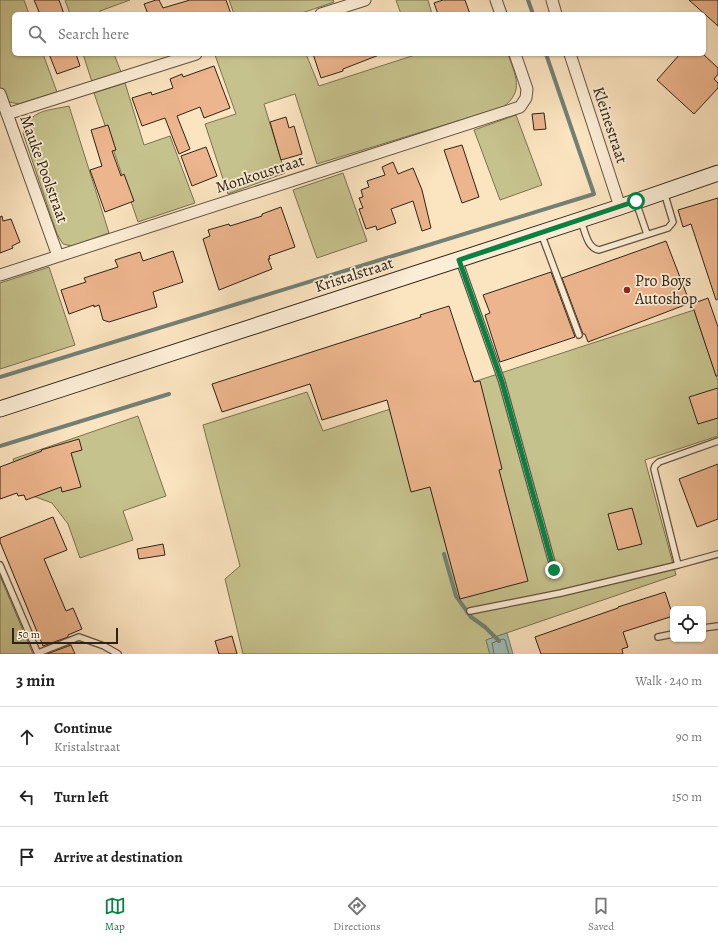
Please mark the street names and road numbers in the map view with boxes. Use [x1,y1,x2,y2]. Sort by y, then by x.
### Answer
street label: Kleinestraat [587,84,633,166]
street label: Mauke Poolstraat [14,112,74,226]
street label: Monkoustraat [213,149,307,199]
street label: Kristalstraat [312,252,396,298]

